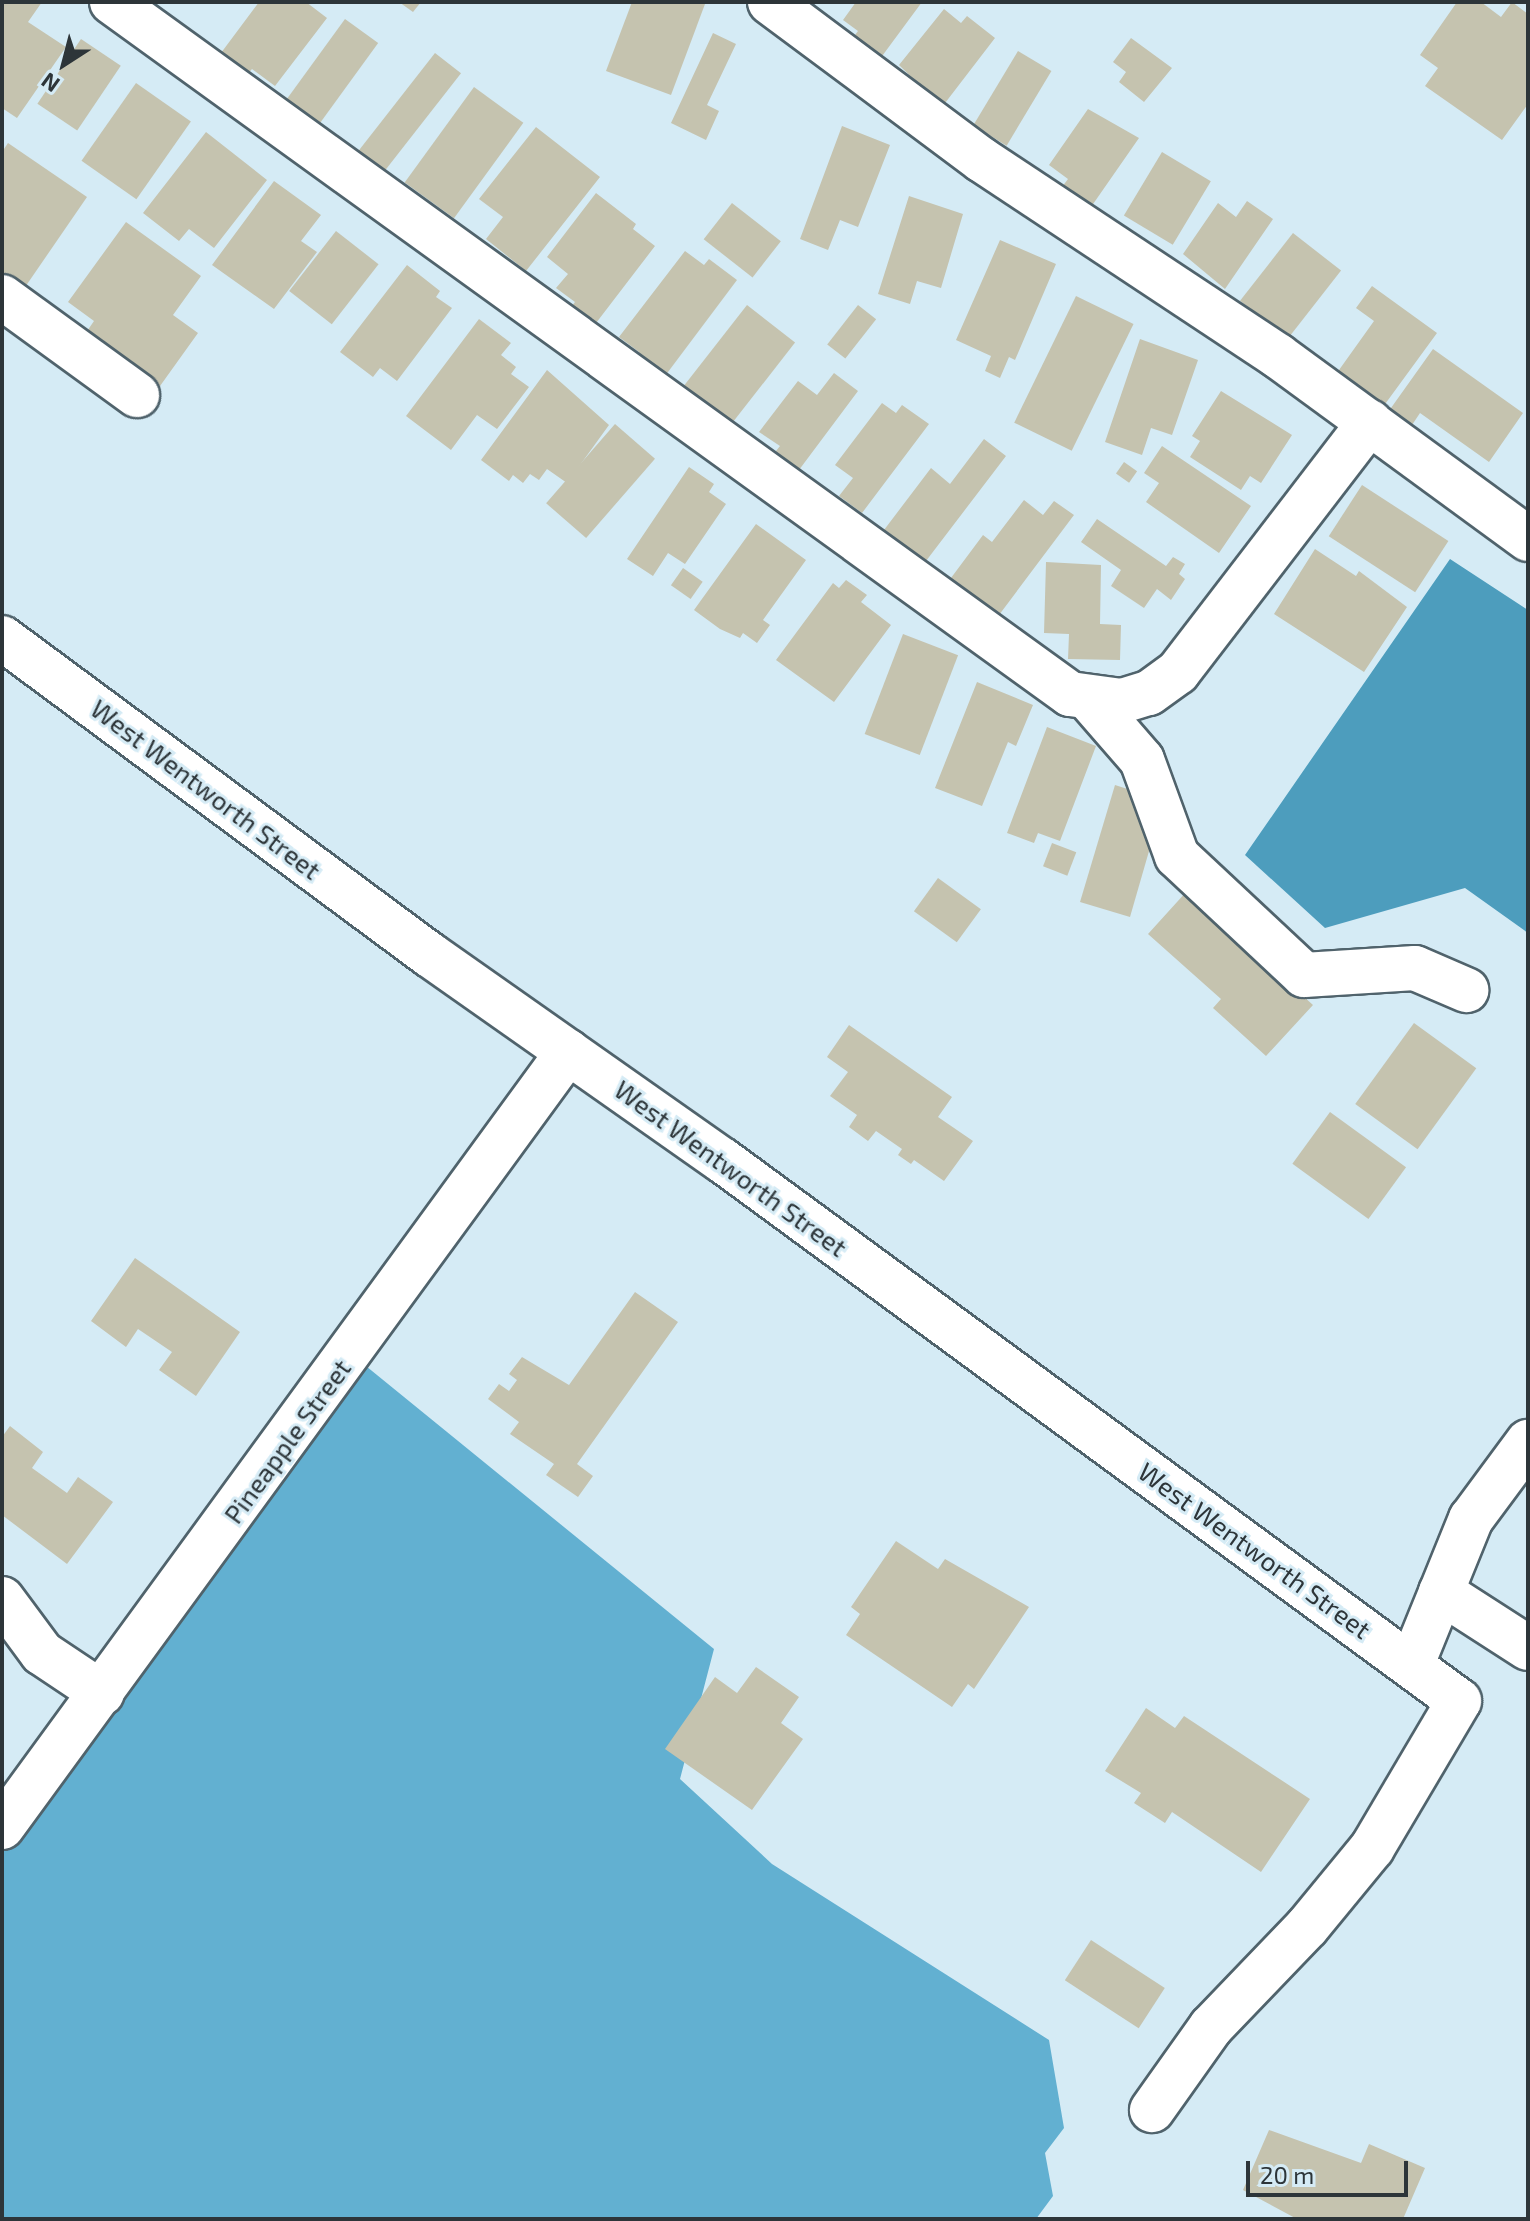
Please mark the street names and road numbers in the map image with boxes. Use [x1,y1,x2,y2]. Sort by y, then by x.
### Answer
street label: West Wentworth Street [85,692,327,886]
street label: West Wentworth Street [609,1073,853,1263]
street label: Pineapple Street [217,1353,357,1529]
street label: West Wentworth Street [1133,1455,1377,1645]

